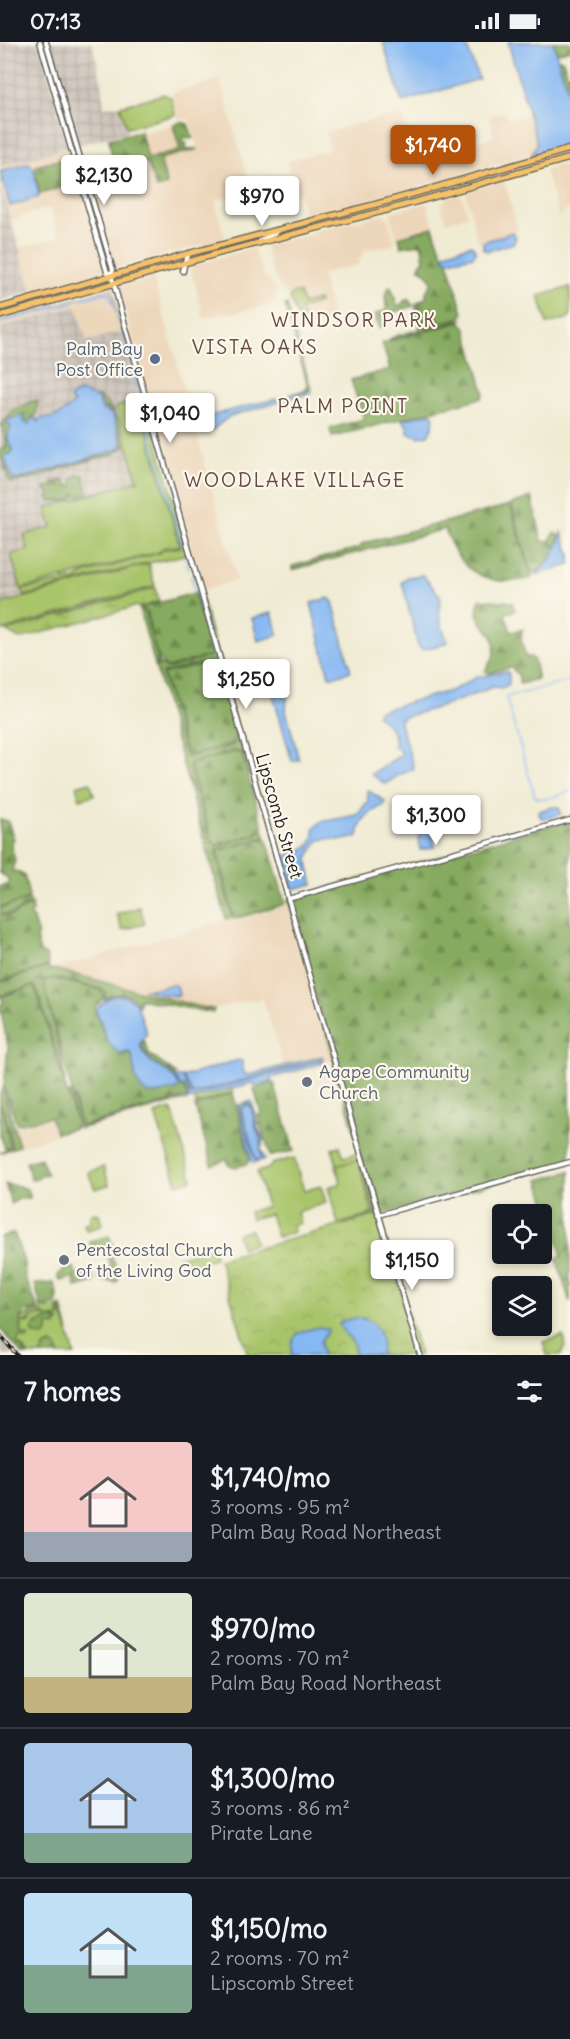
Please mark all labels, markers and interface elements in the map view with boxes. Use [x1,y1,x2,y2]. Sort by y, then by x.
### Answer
text: 07:13 [30,7,81,35]
pin: $1,740 [384,125,482,176]
text: $1,740 [405,132,461,157]
pin: $2,130 [55,155,153,206]
text: $2,130 [75,162,133,187]
pin: $970 [226,176,298,227]
text: $970 [239,183,285,208]
district label: WINDSOR PARK [271,307,437,332]
district label: VISTA OAKS [192,334,318,359]
place label: Palm Bay Post Office [56,337,143,381]
marker: Palm Bay Post Office [148,352,162,366]
pin: $1,040 [121,393,219,444]
district label: PALM POINT [277,393,409,418]
text: $1,040 [140,400,200,425]
district label: WOODLAKE VILLAGE [184,467,406,492]
pin: $1,250 [197,659,295,710]
text: $1,250 [217,666,275,691]
street label: Lipscomb Street [251,750,308,881]
pin: $1,300 [387,795,485,846]
text: $1,300 [406,802,466,827]
place label: Agape Community Church [319,1060,470,1104]
marker: Agape Community Church [300,1075,314,1089]
map controls [492,1204,552,1336]
button: locate [492,1204,552,1264]
place label: Pentecostal Church of the Living God [76,1238,233,1282]
pin: $1,150 [363,1240,461,1291]
text: $1,150 [385,1247,439,1272]
marker: Pentecostal Church of the Living God [57,1253,71,1267]
button: layers [492,1276,552,1336]
text: 7 homes [24,1375,121,1408]
icon: filters [513,1375,546,1408]
text: $1,740/mo [210,1461,330,1494]
icon: home [72,1466,144,1538]
text: 3 rooms · 95 m² [210,1494,350,1519]
text: Palm Bay Road Northeast [210,1519,441,1544]
text: $970/mo [210,1612,315,1645]
icon: home [72,1617,144,1689]
text: 2 rooms · 70 m² [210,1645,350,1670]
text: Palm Bay Road Northeast [210,1670,441,1695]
text: $1,300/mo [210,1762,335,1795]
icon: home [72,1767,144,1839]
text: 3 rooms · 86 m² [210,1795,350,1820]
text: Pirate Lane [210,1820,312,1845]
text: $1,150/mo [210,1912,327,1945]
icon: home [72,1917,144,1989]
text: 2 rooms · 70 m² [210,1945,350,1970]
text: Lipscomb Street [210,1970,354,1995]

